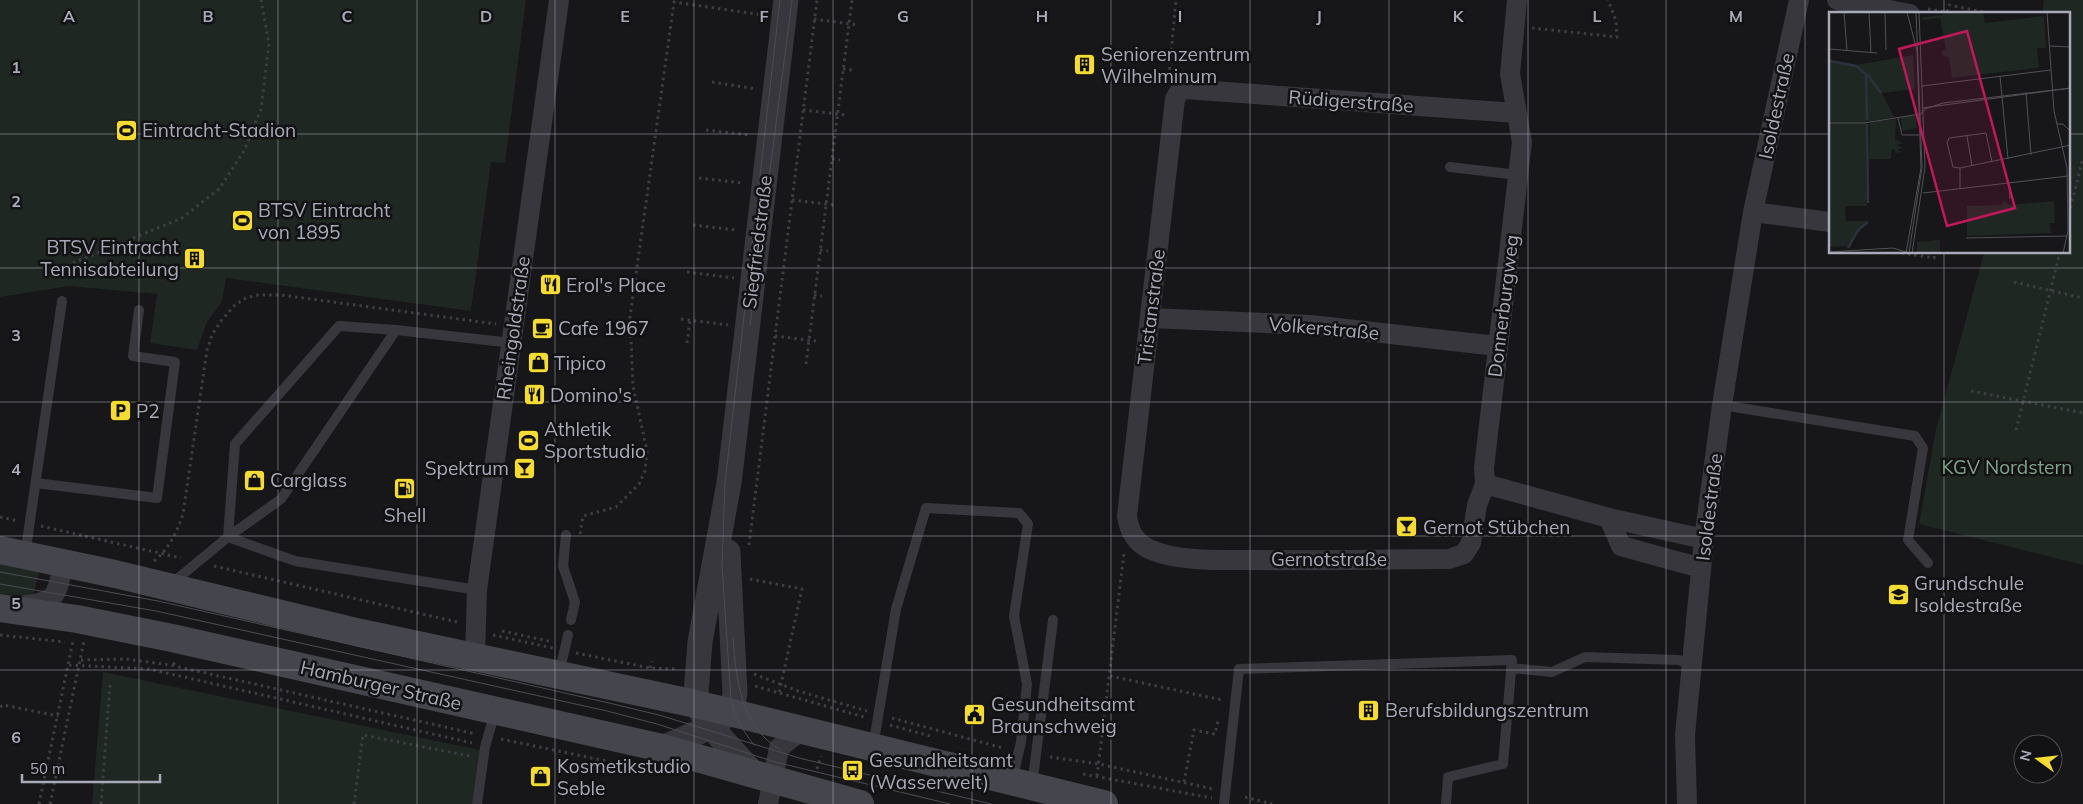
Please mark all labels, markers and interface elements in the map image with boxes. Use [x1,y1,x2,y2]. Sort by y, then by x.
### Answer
text: A [63,6,75,26]
text: B [202,6,214,26]
text: C [342,6,353,26]
text: D [480,6,492,26]
text: E [620,6,630,26]
text: F [759,6,769,26]
text: G [897,6,909,26]
text: H [1036,6,1048,26]
text: I [1178,6,1182,26]
text: J [1316,6,1322,26]
text: K [1453,6,1465,26]
text: L [1593,6,1602,26]
text: M [1729,6,1743,26]
inset map [1829,12,2070,254]
place label: Seniorenzentrum Wilhelminum [1101,42,1250,88]
street label: Isoldestraße [1753,51,1799,161]
building icon: Seniorenzentrum Wilhelminum [1073,53,1097,77]
text: 1 [11,57,21,77]
street label: Rüdigerstraße [1288,85,1414,117]
sports icon: Eintracht-Stadion [114,118,138,142]
place label: Eintracht-Stadion [142,118,296,142]
street label: Siegfriedstraße [737,174,777,310]
text: 2 [11,191,21,211]
place label: BTSV Eintracht von 1895 [258,198,391,244]
sports icon: BTSV Eintracht von 1895 [230,209,254,233]
street label: Donnerburgweg [1482,233,1524,379]
place label: BTSV Eintracht Tennisabteilung [40,235,179,281]
building icon: BTSV Eintracht Tennisabteilung [183,246,207,270]
street label: Tristanstraße [1132,248,1170,366]
street label: Rheingoldstraße [491,254,535,402]
restaurant icon: Erol's Place [538,273,562,297]
place label: Erol's Place [566,273,666,297]
street label: Volkerstraße [1268,311,1380,345]
cafe icon: Cafe 1967 [530,316,554,340]
place label: Cafe 1967 [558,316,649,340]
text: 3 [11,325,21,345]
shop icon: Tipico [526,351,550,375]
place label: Tipico [554,351,606,375]
restaurant icon: Domino's [522,383,546,407]
place label: Domino's [550,383,632,407]
parking icon: P2 [108,399,132,423]
place label: P2 [136,399,160,423]
place label: Athletik Sportstudio [544,417,646,463]
sports icon: Athletik Sportstudio [516,428,540,452]
street label: Isoldestraße [1691,452,1727,562]
park label: KGV Nordstern [1942,455,2072,479]
place label: Spektrum [425,456,509,480]
bar icon: Spektrum [513,456,537,480]
text: 4 [11,459,21,479]
shop icon: Carglass [242,468,266,492]
place label: Carglass [270,468,347,492]
fuel station icon: Shell [393,477,417,501]
place label: Shell [384,503,426,527]
bar icon: Gernot Stübchen [1395,515,1419,539]
place label: Gernot Stübchen [1423,515,1570,539]
street label: Gernotstraße [1271,547,1387,571]
place label: Grundschule Isoldestraße [1914,571,2024,617]
school or university icon: Grundschule Isoldestraße [1886,582,1910,606]
text: 5 [11,593,21,613]
street label: Hamburger Straße [298,655,464,715]
place label: Gesundheitsamt Braunschweig [991,692,1135,738]
building icon: Berufsbildungszentrum [1357,698,1381,722]
place label: Berufsbildungszentrum [1385,698,1589,722]
public building icon: Gesundheitsamt Braunschweig [963,703,987,727]
text: 6 [11,727,21,747]
north arrow [2013,734,2063,784]
place label: Gesundheitsamt (Wasserwelt) [869,748,1013,794]
text: N [2015,748,2036,763]
scale bar [22,752,160,784]
place label: Kosmetikstudio Seble [557,754,691,800]
text: 50 m [30,759,65,778]
bus stop icon: Gesundheitsamt (Wasserwelt) [841,759,865,783]
shop icon: Kosmetikstudio Seble [529,765,553,789]

